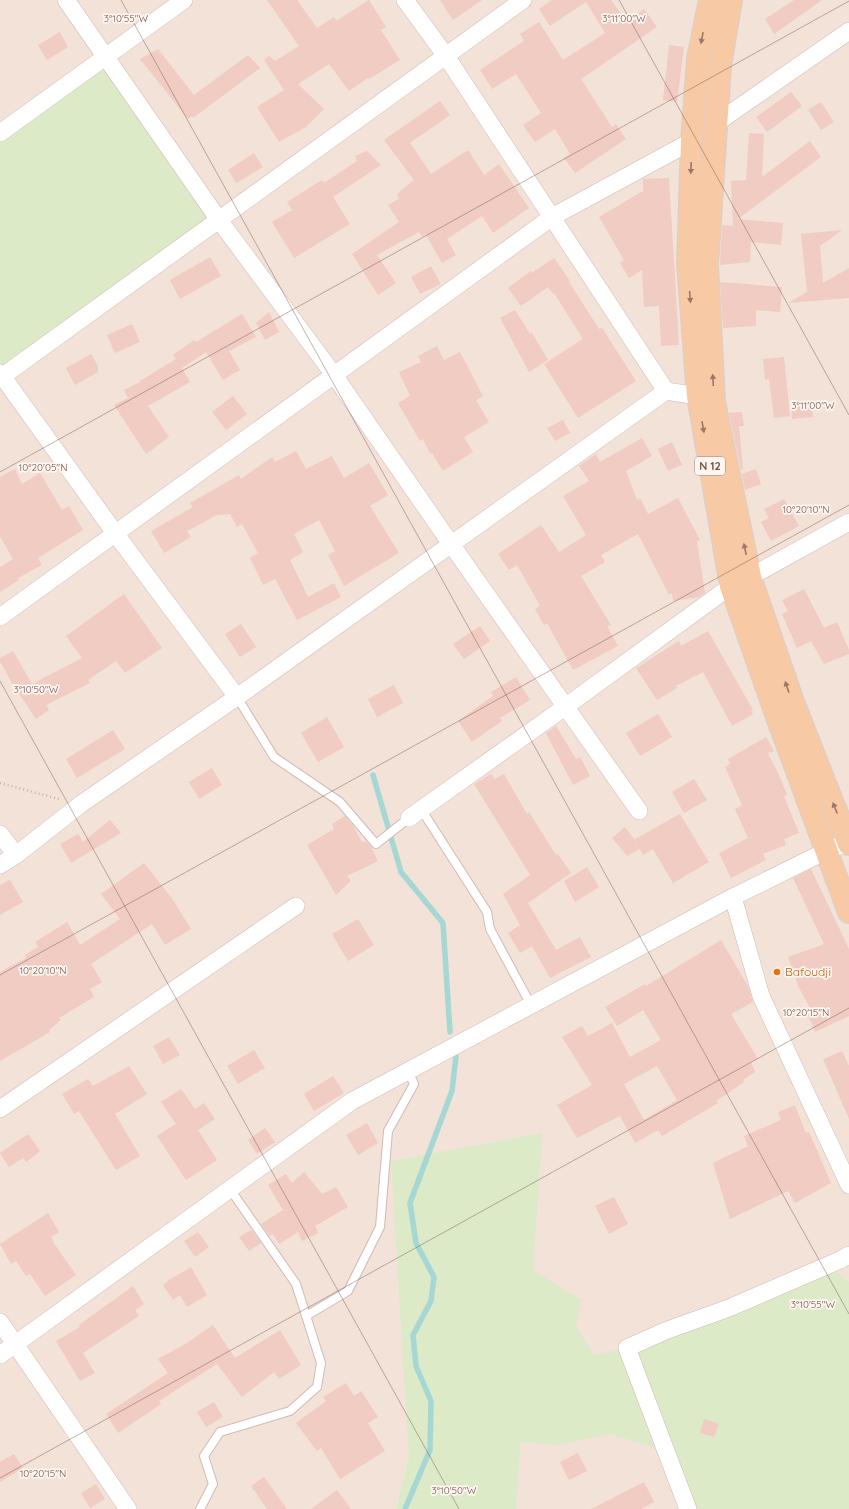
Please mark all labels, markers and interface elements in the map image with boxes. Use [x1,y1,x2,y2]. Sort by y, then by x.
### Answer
text: 3°10'55"W [104,12,149,25]
text: 3°11'00"W [602,12,646,25]
one-way arrow [699,32,705,44]
one-way arrow [688,162,694,175]
one-way arrow [687,291,694,304]
one-way arrow [709,374,716,386]
text: 3°11'00"W [791,399,835,412]
one-way arrow [700,421,706,433]
road number: N 12 [695,457,725,475]
text: 10°20'05"N [19,461,67,474]
text: 10°20'10"N [782,503,830,516]
one-way arrow [741,543,747,555]
one-way arrow [784,680,790,692]
text: 3°10'50"W [13,683,59,696]
one-way arrow [831,801,837,813]
text: 10°20'10"N [19,964,67,977]
place label: Bafoudji [785,964,831,979]
marker: Bafoudji [772,967,782,977]
text: 10°20'15"N [783,1006,829,1019]
text: 3°10'55"W [791,1298,836,1311]
text: 10°20'15"N [20,1467,66,1480]
text: 3°10'50"W [431,1484,477,1497]

